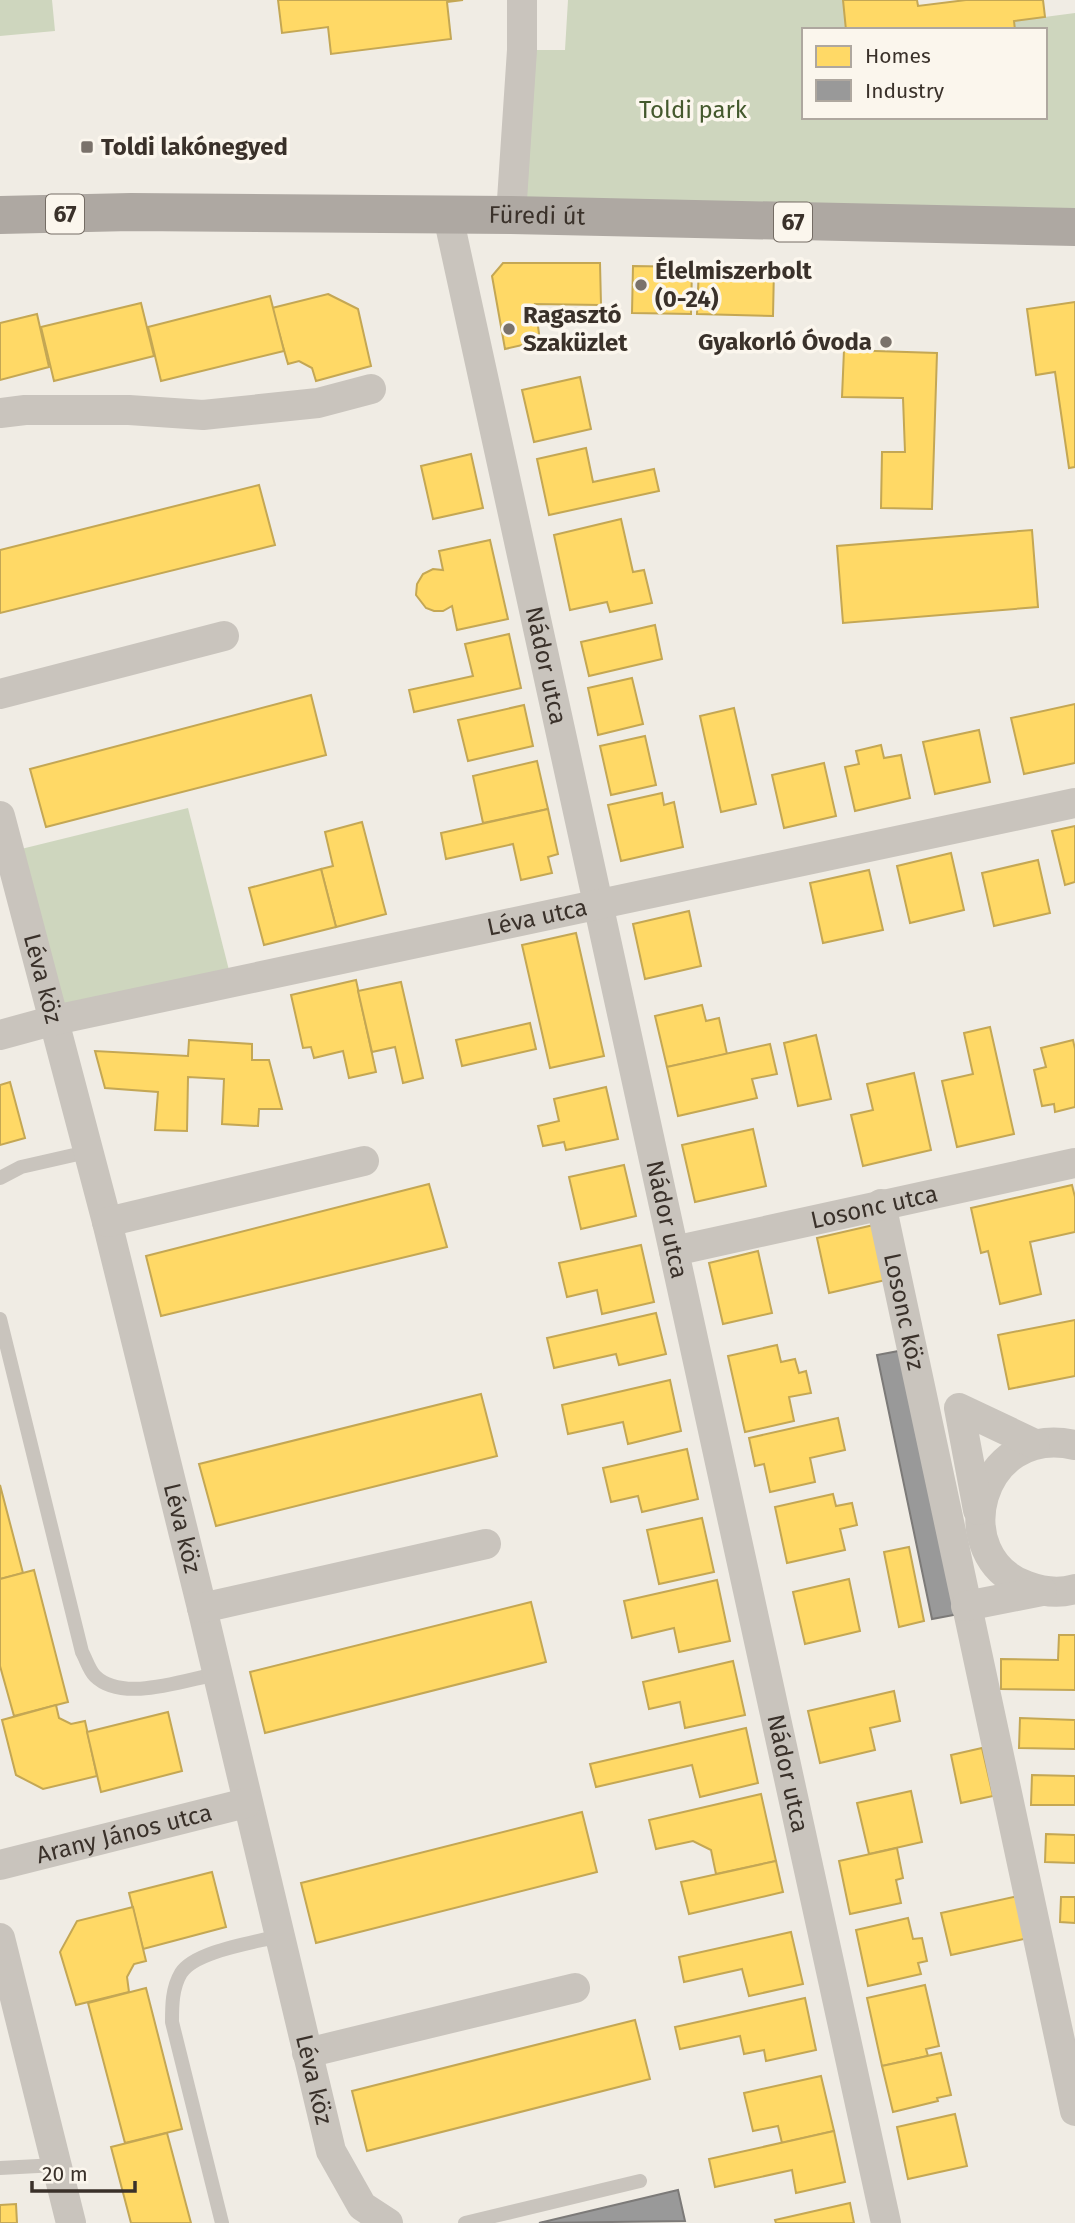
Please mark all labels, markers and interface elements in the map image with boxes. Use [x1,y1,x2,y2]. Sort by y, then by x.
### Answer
legend [802,28,1047,119]
text: Homes [865,43,931,69]
text: Industry [865,78,945,104]
park label: Toldi park [639,96,748,124]
place label: Toldi lakónegyed [101,133,288,161]
marker: Toldi lakónegyed [79,139,95,155]
road number: 67 [46,195,84,234]
street label: Füredi út [489,201,586,231]
road number: 67 [774,202,812,242]
place label: Élelmiszerbolt (0-24) [655,256,813,313]
marker: Élelmiszerbolt (0-24) [633,277,649,293]
place label: Ragasztó Szaküzlet [523,301,628,357]
marker: Ragasztó Szaküzlet [501,321,517,337]
place label: Gyakorló Óvoda [698,328,872,356]
marker: Gyakorló Óvoda [878,334,894,350]
street label: Nádor utca [520,604,573,727]
street label: Léva utca [485,893,590,942]
street label: Léva köz [18,931,68,1026]
street label: Nádor utca [640,1158,693,1281]
street label: Losonc utca [808,1180,940,1235]
street label: Losonc köz [878,1250,930,1373]
street label: Léva köz [158,1480,207,1576]
street label: Nádor utca [761,1712,814,1835]
street label: Arany János utca [33,1798,215,1869]
street label: Léva köz [290,2032,338,2127]
scale bar [32,2150,135,2194]
text: 20 m [42,2161,88,2187]

